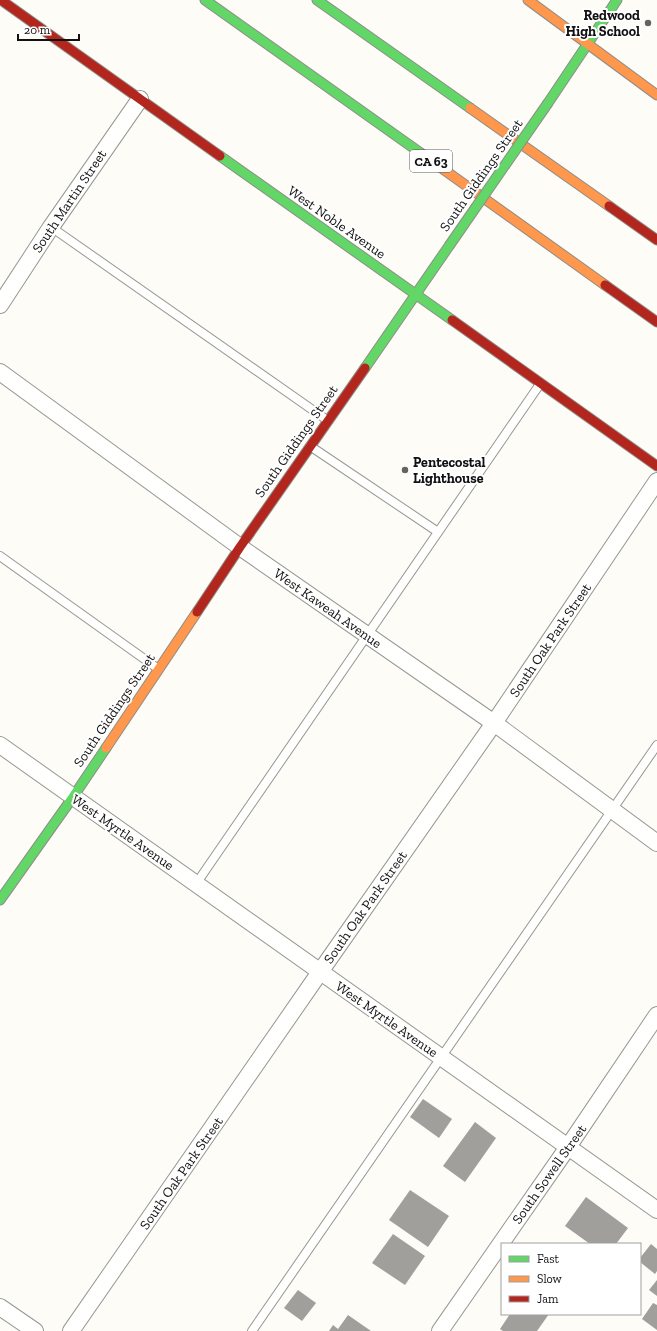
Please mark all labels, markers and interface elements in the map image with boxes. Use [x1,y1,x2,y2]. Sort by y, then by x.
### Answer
place label: Redwood High School [565,7,640,40]
scale bar [18,16,79,42]
marker: Redwood High School [643,18,653,28]
text: 20 m [24,23,51,37]
street label: South Giddings Street [436,115,527,235]
street label: South Martin Street [29,146,111,256]
road number: CA 63 [410,150,452,172]
street label: West Noble Avenue [284,182,389,263]
street label: South Giddings Street [251,381,342,501]
place label: Pentecostal Lighthouse [413,454,486,487]
marker: Pentecostal Lighthouse [400,465,410,475]
street label: West Kaweah Avenue [271,565,385,652]
street label: South Oak Park Street [506,579,595,700]
street label: South Giddings Street [70,650,159,770]
street label: West Myrtle Avenue [68,791,178,874]
street label: South Oak Park Street [320,847,411,967]
street label: West Myrtle Avenue [332,978,442,1061]
street label: South Oak Park Street [136,1113,227,1233]
street label: South Sowell Street [509,1121,591,1227]
legend [501,1243,641,1315]
text: Fast [537,1252,560,1266]
text: Slow [537,1272,563,1286]
text: Jam [537,1292,559,1306]

